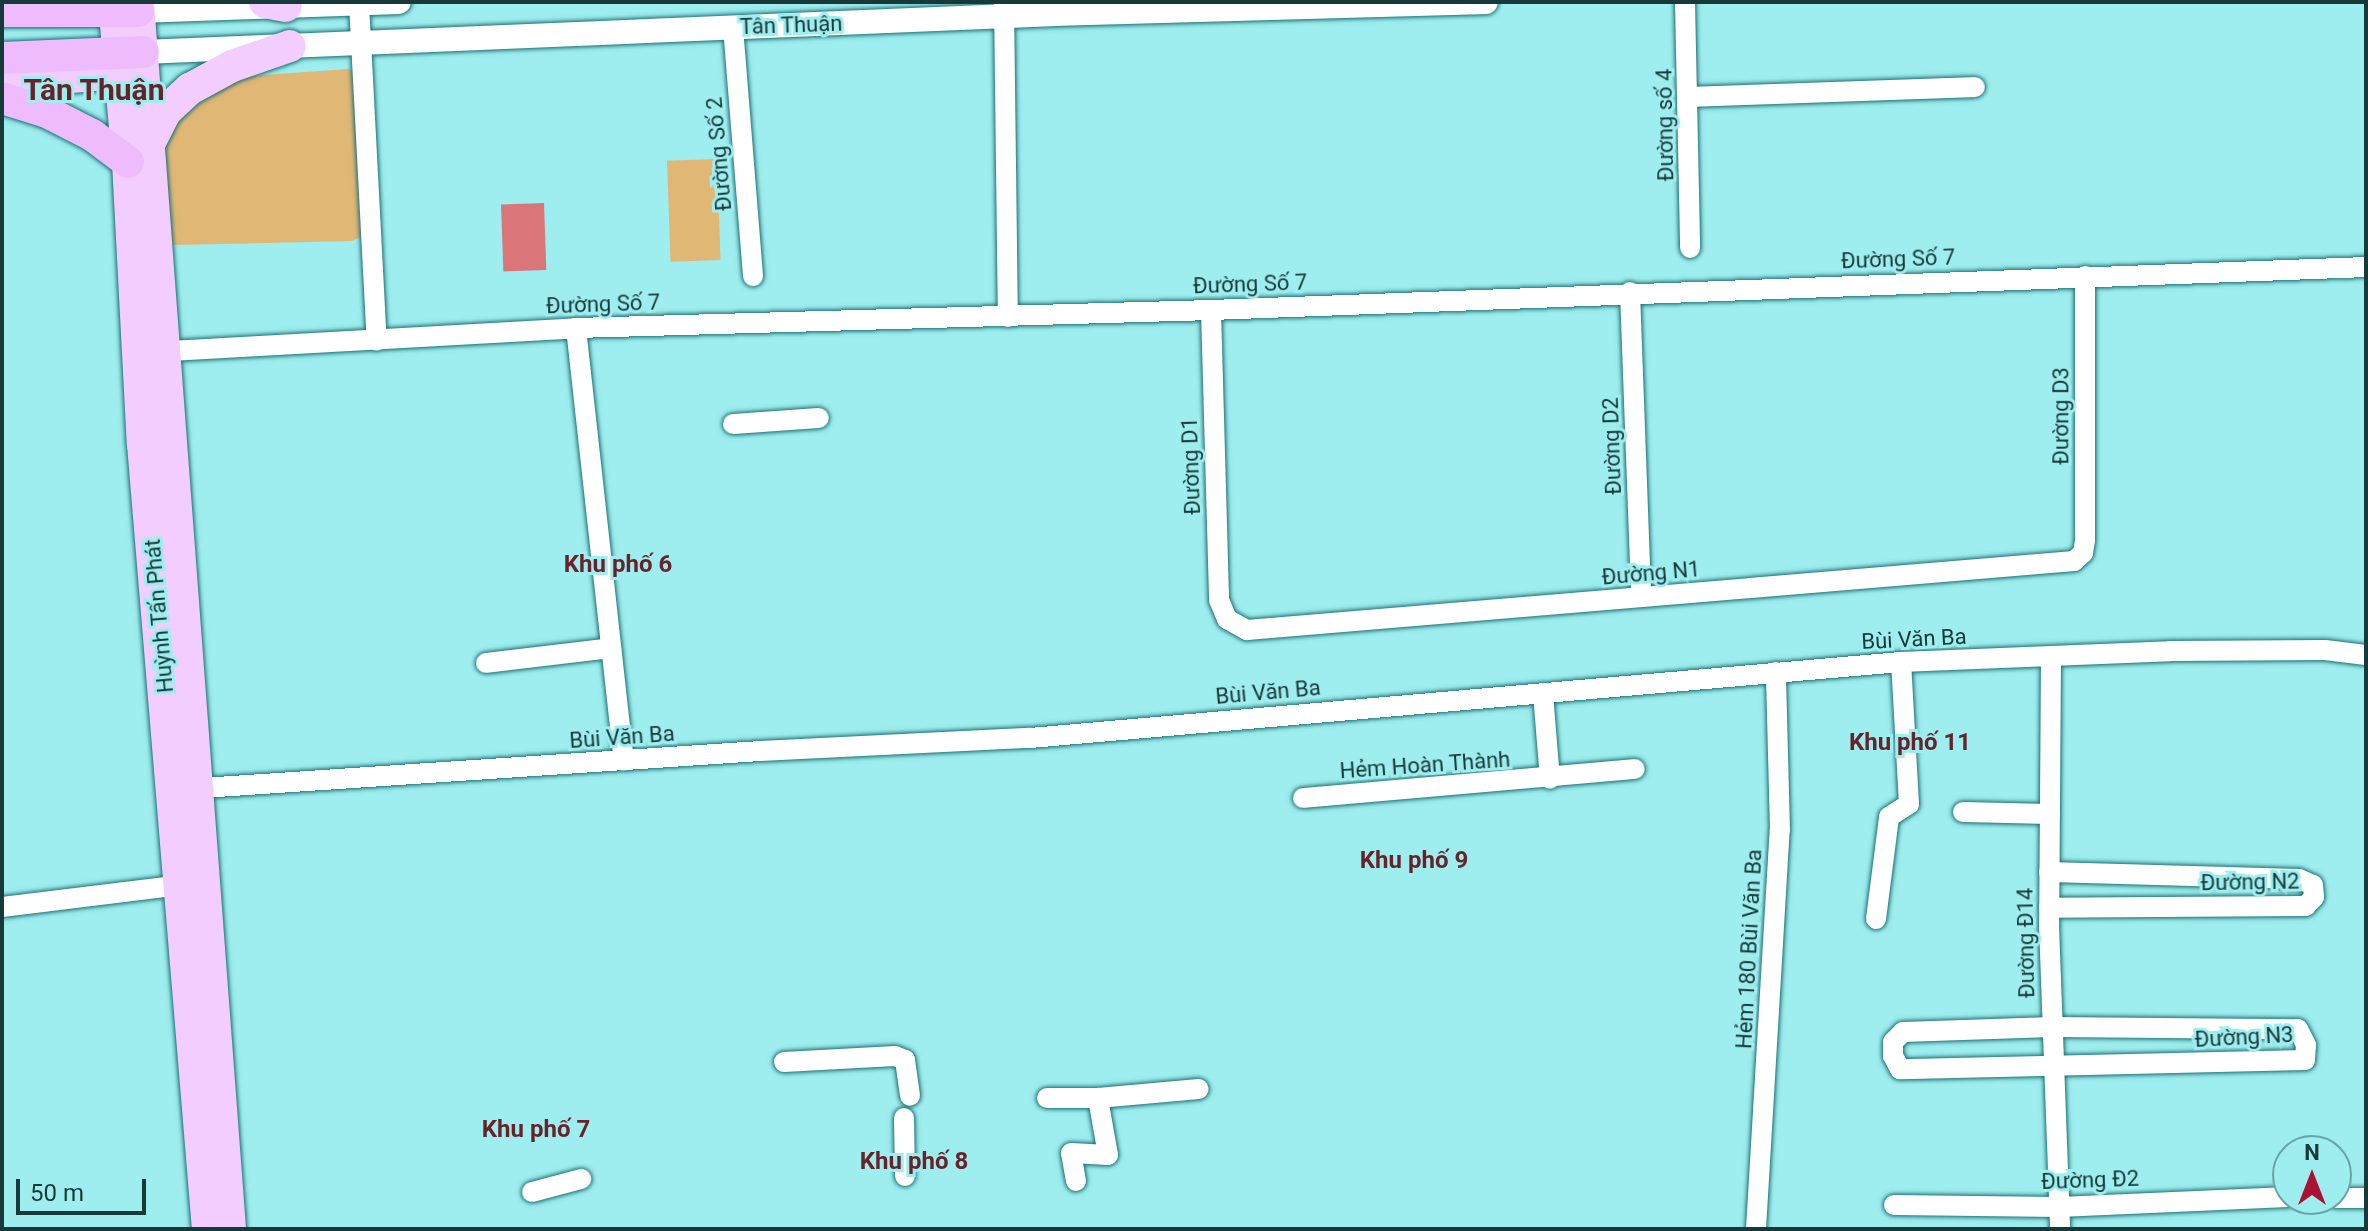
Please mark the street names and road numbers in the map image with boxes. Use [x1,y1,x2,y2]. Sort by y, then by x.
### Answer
street label: Tân Thuận [739,10,843,40]
street label: Đường số 4 [1651,68,1679,182]
street label: Đường Số 2 [701,96,737,212]
street label: Đường Số 7 [1840,244,1956,274]
street label: Đường Số 7 [1192,269,1308,299]
street label: Đường Số 7 [545,289,661,319]
street label: Đường D3 [2048,367,2074,465]
street label: Đường D2 [1597,397,1627,495]
street label: Đường D1 [1176,417,1206,515]
street label: Huỳnh Tấn Phát [139,538,179,694]
street label: Đường N1 [1601,556,1701,590]
street label: Bùi Văn Ba [1861,623,1967,655]
street label: Bùi Văn Ba [1214,674,1322,710]
street label: Bùi Văn Ba [569,720,675,754]
street label: Hẻm Hoàn Thành [1339,746,1511,784]
street label: Hẻm 180 Bùi Văn Ba [1731,848,1767,1050]
street label: Đường N2 [2200,868,2300,896]
street label: Đường Đ14 [2012,888,2040,998]
street label: Đường N3 [2194,1021,2294,1053]
street label: Đường Đ2 [2041,1165,2139,1195]

